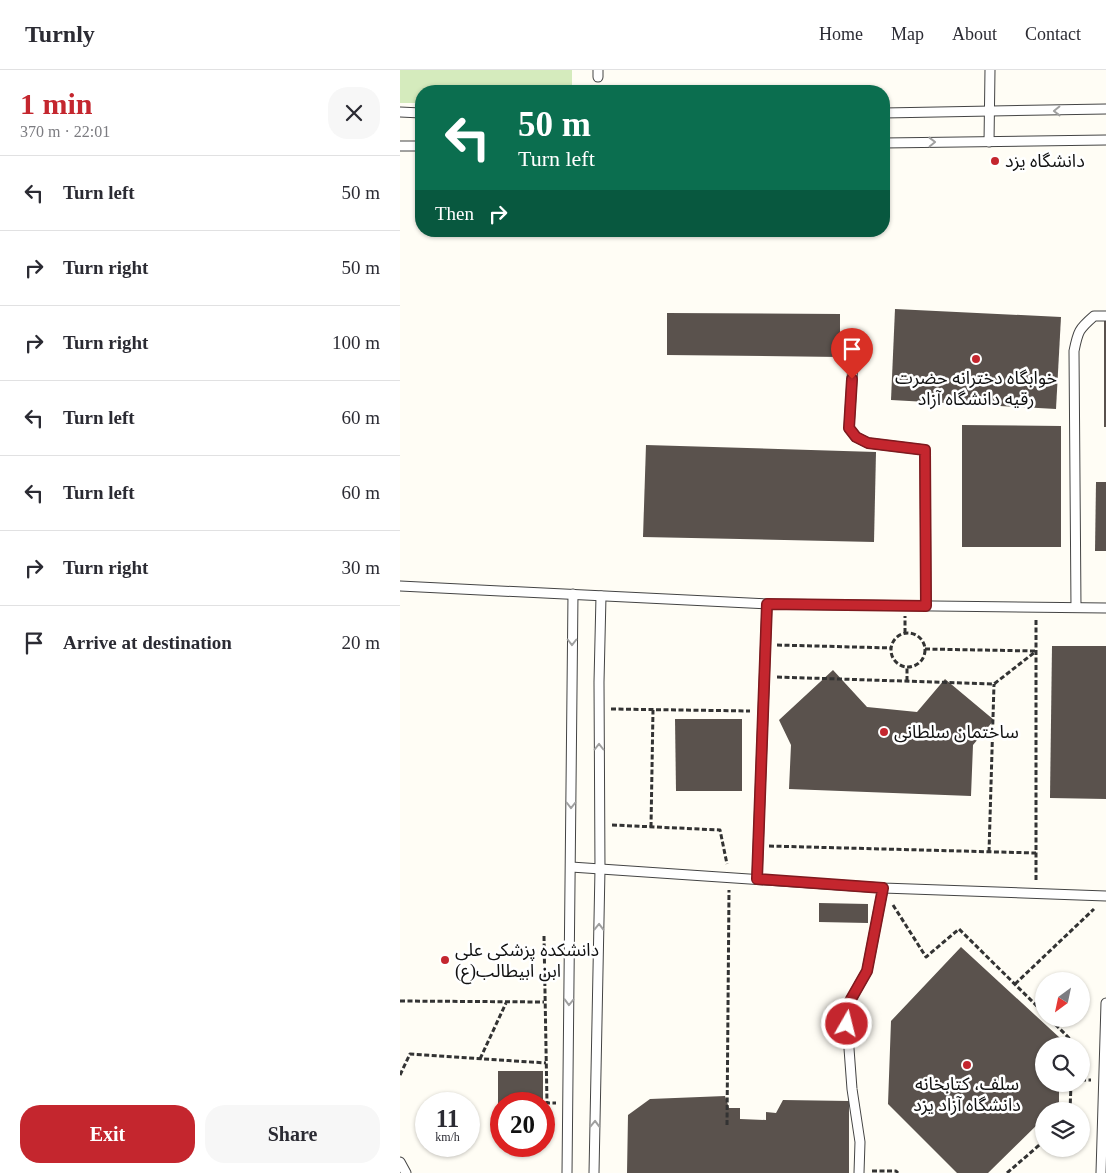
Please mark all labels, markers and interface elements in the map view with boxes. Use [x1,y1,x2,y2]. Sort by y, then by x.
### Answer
text: Turnly [25,21,95,47]
text: Home [819,24,863,44]
text: Map [891,24,924,44]
text: About [952,24,997,44]
text: Contact [1025,24,1081,44]
text: 1 min [20,87,93,120]
button: close [328,87,380,139]
icon: left [435,105,500,170]
text: 50 m [518,105,591,144]
one-way arrow [1053,105,1061,116]
text: 370 m · 22:01 [20,123,110,140]
one-way arrow [929,137,937,148]
text: Turn left [518,146,595,171]
place label: دانشگاه یزد [1005,151,1085,172]
marker: دانشگاه یزد [989,155,1001,167]
icon: left [20,179,48,207]
text: Turn left [63,182,135,203]
text: 50 m [341,182,380,203]
icon: right [484,200,512,228]
text: Then [435,203,474,224]
icon: right [20,254,48,282]
text: Turn right [63,257,148,278]
text: 50 m [341,257,380,278]
pin [831,328,873,379]
icon: right [20,329,48,357]
text: Turn right [63,332,148,353]
text: 100 m [332,332,380,353]
icon: arrive [838,335,866,363]
marker: خوابگاه دخترانه حضرت رقیه دانشگاه آزاد [970,353,982,365]
place label: خوابگاه دخترانه حضرت رقیه دانشگاه آزاد [895,368,1057,410]
icon: left [20,404,48,432]
text: Turn left [63,407,135,428]
text: 60 m [341,407,380,428]
icon: left [20,479,48,507]
text: Turn left [63,482,135,503]
text: 60 m [341,482,380,503]
icon: right [20,554,48,582]
text: Turn right [63,557,148,578]
text: 30 m [341,557,380,578]
icon: arrive [20,629,48,657]
text: Arrive at destination [63,632,232,653]
text: 20 m [341,632,380,653]
one-way arrow [567,639,577,647]
place label: ساختمان سلطانی [894,722,1019,743]
marker: ساختمان سلطانی [878,726,890,738]
one-way arrow [594,743,604,750]
one-way arrow [566,802,576,809]
one-way arrow [593,923,604,931]
place label: دانشکده پزشکی علی ابن ابیطالب(ع) [455,940,599,985]
marker: دانشکده پزشکی علی ابن ابیطالب(ع) [439,954,451,966]
north arrow [1035,972,1090,1028]
map controls [1035,972,1090,1157]
position arrow [820,997,872,1049]
one-way arrow [564,999,574,1007]
button: search [1035,1037,1090,1092]
marker: سلف، کتابخانه دانشگاه آزاد یزد [961,1059,973,1071]
place label: سلف، کتابخانه دانشگاه آزاد یزد [913,1074,1021,1116]
speed limit sign: 20 [490,1092,555,1157]
button: layers [1035,1102,1090,1157]
button: Exit [20,1105,195,1163]
button: Share [205,1105,380,1163]
text: 11 [436,1105,459,1132]
one-way arrow [590,1120,600,1128]
text: km/h [435,1130,460,1144]

